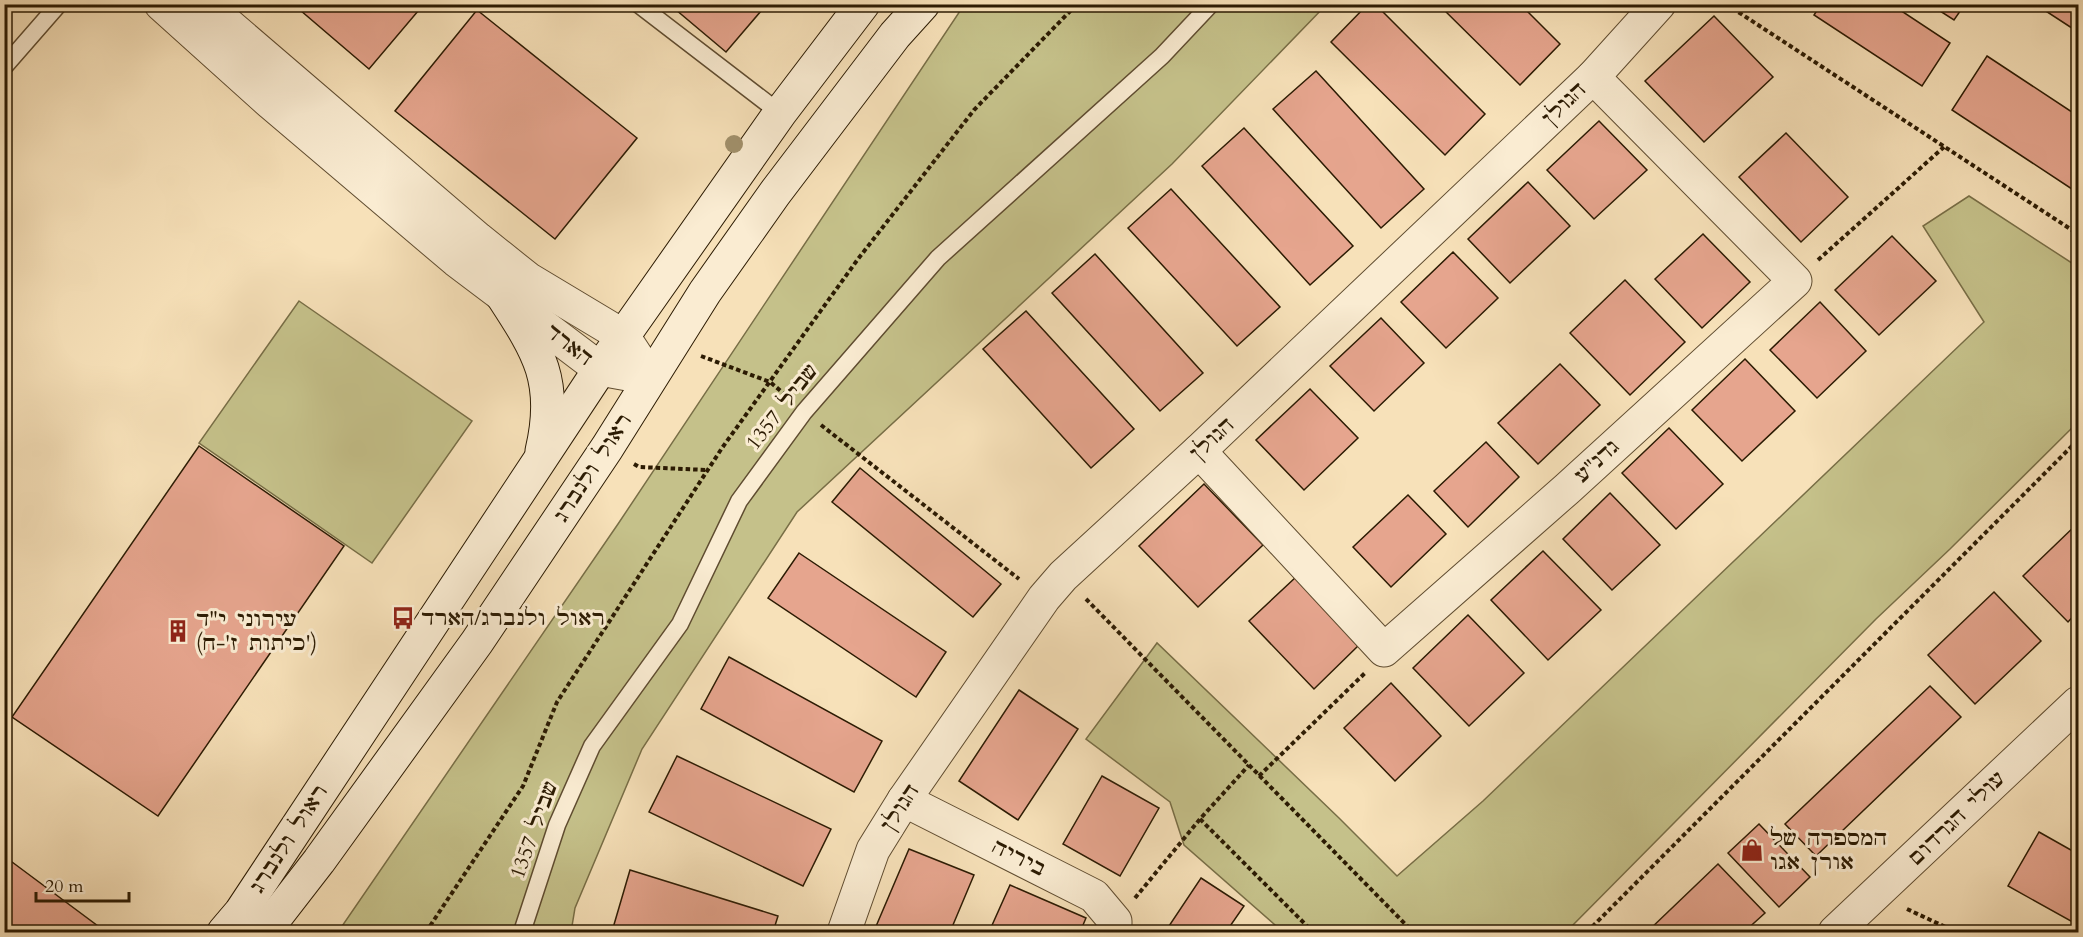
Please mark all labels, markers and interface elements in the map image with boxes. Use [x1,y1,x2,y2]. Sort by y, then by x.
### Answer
street label: הגולן [1535,76,1593,132]
street label: הארד [539,317,599,373]
street label: שביל 1357 [739,358,825,456]
street label: ראול ולנברג [547,408,639,528]
street label: הגולן [1183,411,1241,467]
street label: גדנ"ע [1568,433,1626,489]
place label: ראול ולנברג/הארד [421,604,605,633]
place label: עירוני י"ד (כיתות ז'-ח') [196,605,317,658]
bus stop icon: ראול ולנברג/הארד [390,605,416,631]
building icon: עירוני י"ד (כיתות ז'-ח') [165,618,191,644]
street label: עולי הגרדום [1902,765,2012,871]
street label: שביל 1357 [503,777,565,883]
street label: הגולן [874,778,926,838]
street label: ראול ולנברג [243,779,335,899]
place label: המספרה של אורן אגו [1770,824,1887,877]
street label: ביריה [987,832,1051,884]
shop icon: המספרה של אורן אגו [1739,837,1765,863]
scale bar [36,865,129,903]
text: 20 m [45,874,84,899]

